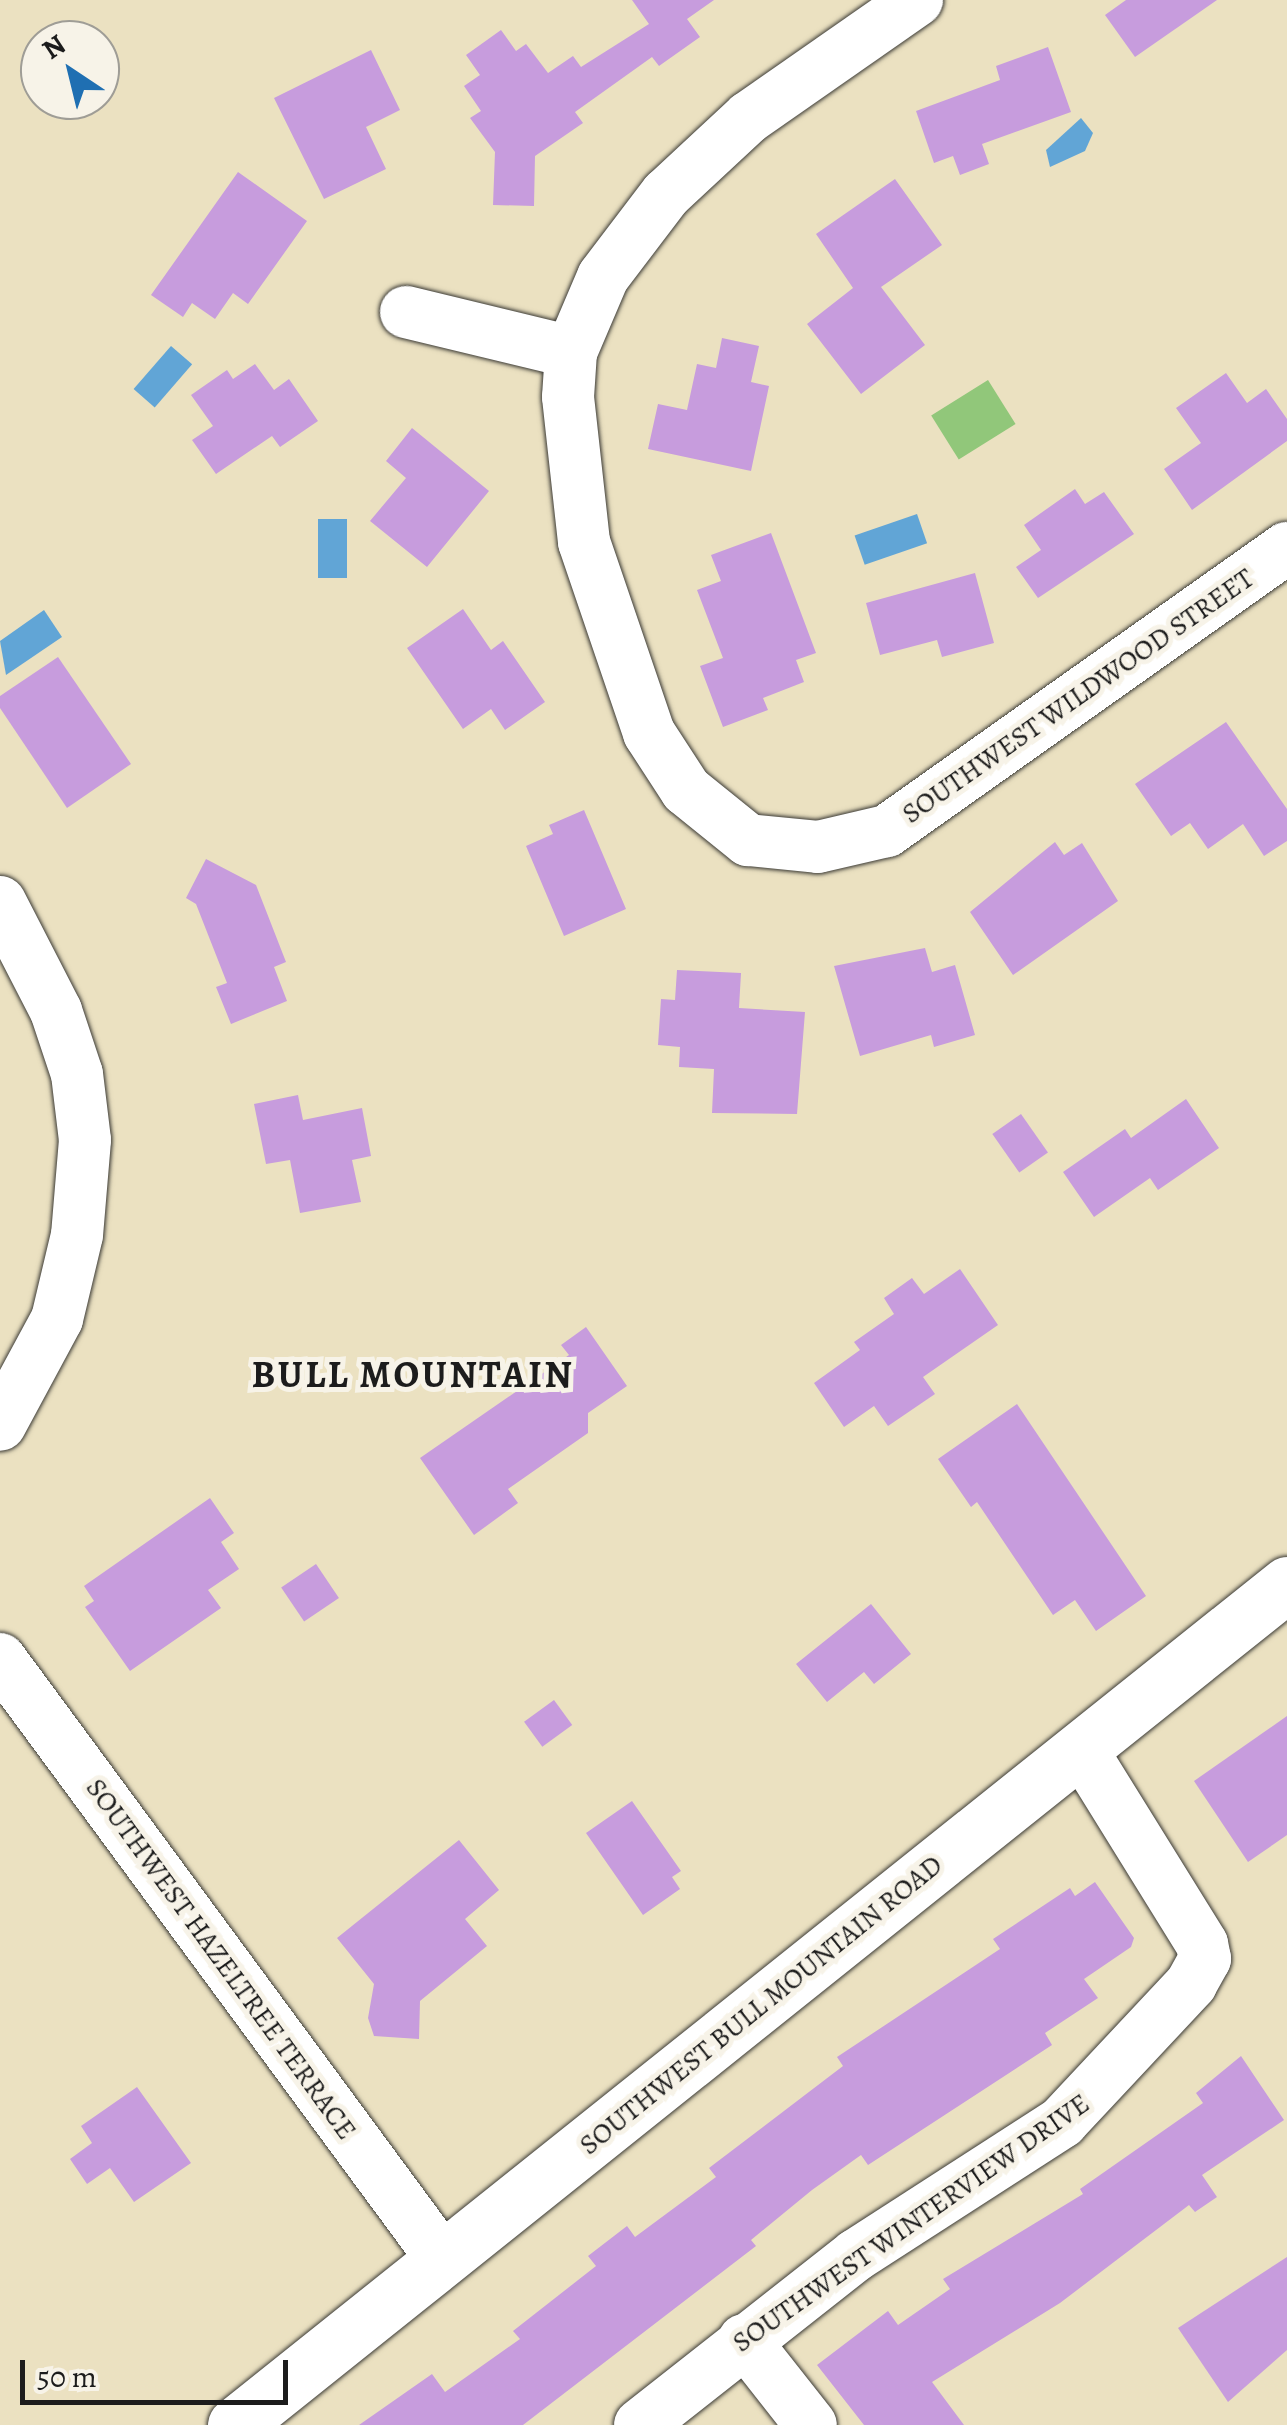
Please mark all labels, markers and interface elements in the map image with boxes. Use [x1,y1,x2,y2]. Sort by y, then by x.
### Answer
north arrow [20,20,120,120]
text: N [35,26,73,68]
street label: SOUTHWEST WILDWOOD STREET [896,561,1260,831]
district label: BULL MOUNTAIN [252,1352,574,1398]
street label: SOUTHWEST HAZELTREE TERRACE [79,1772,363,2146]
street label: SOUTHWEST BULL MOUNTAIN ROAD [573,1848,949,2162]
street label: SOUTHWEST WINTERVIEW DRIVE [726,2087,1096,2359]
scale bar [25,2340,292,2402]
text: 50 m [37,2357,97,2397]

